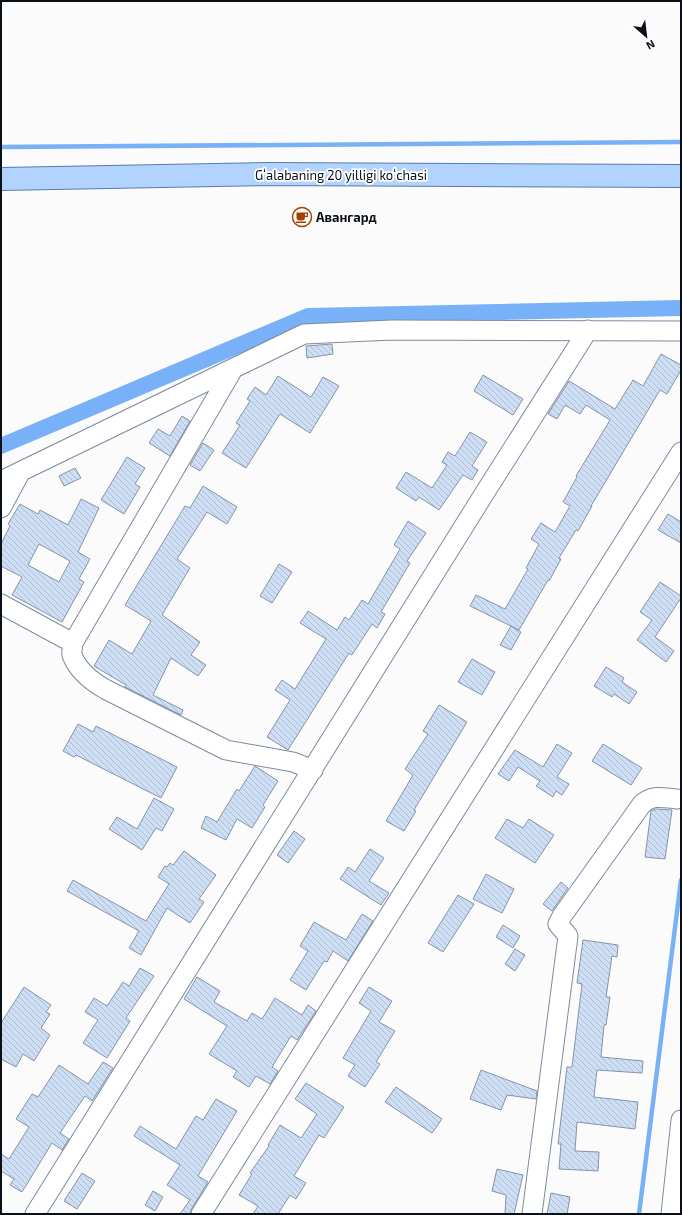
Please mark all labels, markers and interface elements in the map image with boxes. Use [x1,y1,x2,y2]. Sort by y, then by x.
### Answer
north arrow [626,16,666,56]
text: N [644,38,657,53]
street label: Gʻalabaning 20 yilligi koʻchasi [255,167,427,183]
cafe icon: Авангард [291,206,313,228]
place label: Авангард [316,209,377,225]

